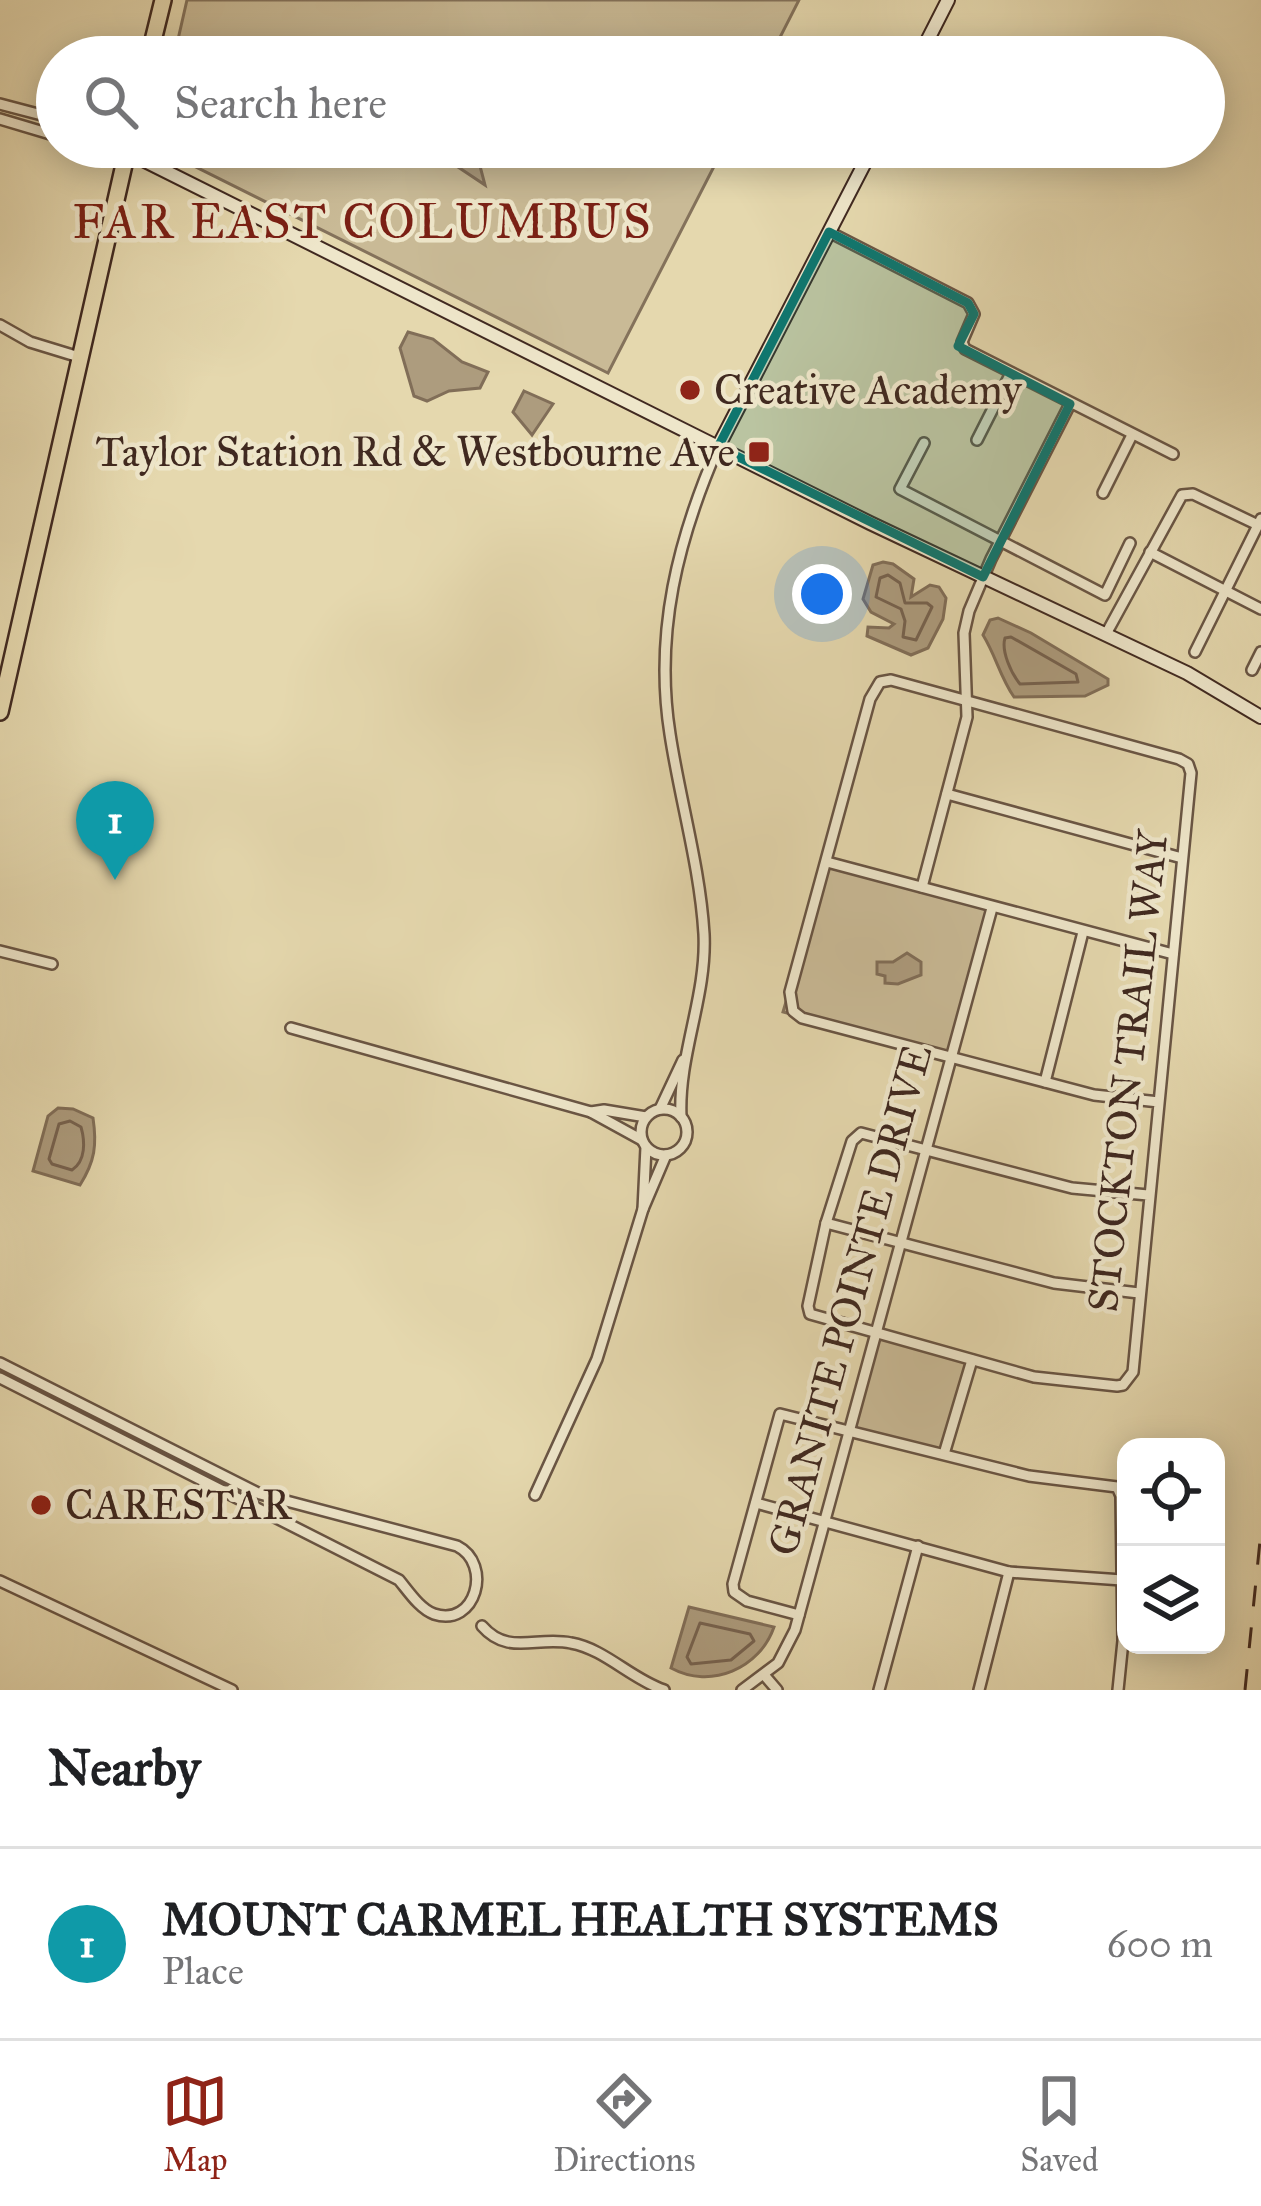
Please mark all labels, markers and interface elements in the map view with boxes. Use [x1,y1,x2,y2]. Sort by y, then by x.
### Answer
search box [36,36,1225,168]
icon: search [78,69,144,135]
text: Search here [174,75,387,130]
district label: FAR EAST COLUMBUS [73,192,654,251]
place label: Creative Academy [714,364,1023,416]
marker: Creative Academy [677,377,703,403]
place label: Taylor Station Rd & Westbourne Ave [96,426,735,478]
marker: Taylor Station Rd & Westbourne Ave [746,439,772,465]
your location [792,564,852,624]
pin: 1 [76,781,154,880]
street label: STOCKTON TRAIL WAY [1077,826,1179,1315]
street label: GRANITE POINTE DRIVE [757,1039,943,1561]
map controls [1117,1438,1225,1654]
button: locate [1117,1438,1225,1546]
place label: CARESTAR [65,1479,293,1531]
marker: CARESTAR [28,1492,54,1518]
button: layers [1117,1546,1225,1654]
text: Nearby [48,1737,200,1799]
text: MOUNT CARMEL HEALTH SYSTEMS [162,1892,999,1947]
text: 1 [79,1920,95,1968]
text: 600 m [1106,1920,1213,1968]
text: Place [162,1947,244,1995]
tab: Map [162,2068,228,2180]
tab: Directions [553,2068,695,2180]
tab: Saved [1020,2068,1099,2180]

